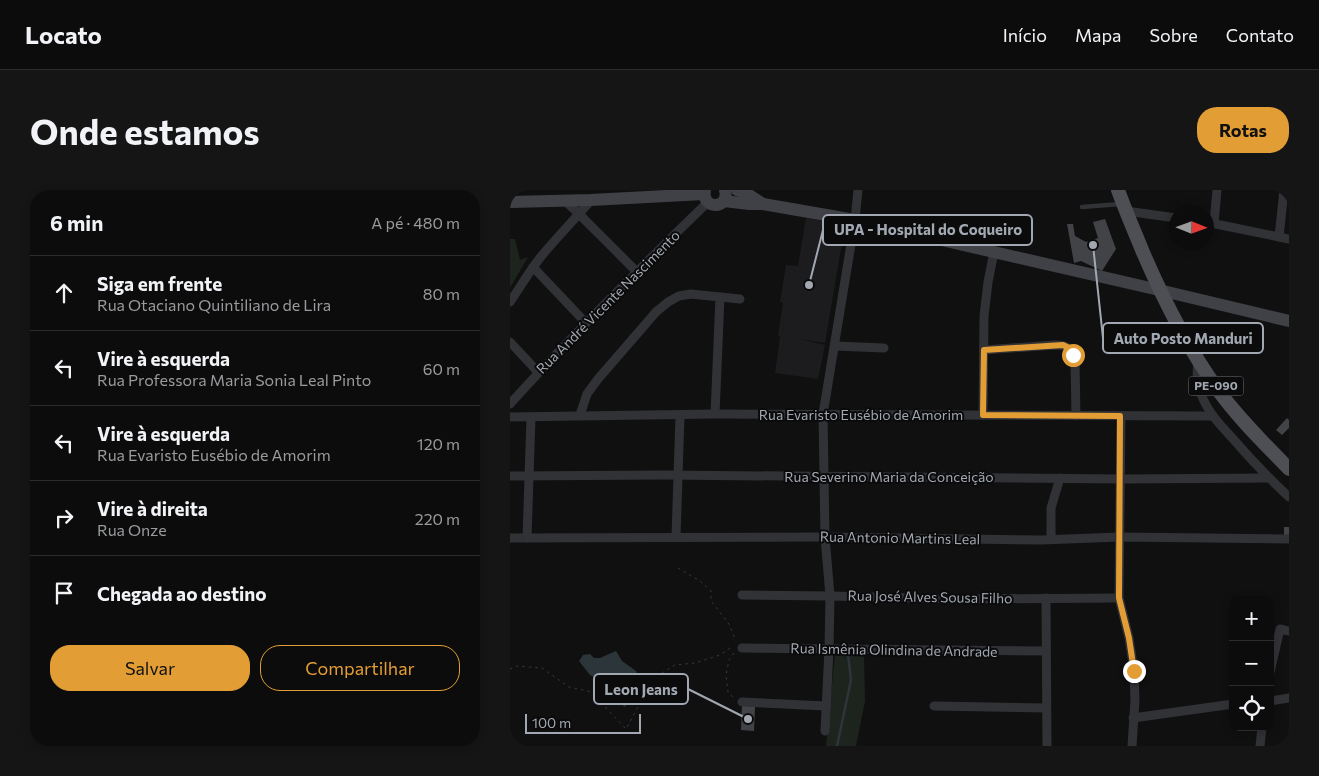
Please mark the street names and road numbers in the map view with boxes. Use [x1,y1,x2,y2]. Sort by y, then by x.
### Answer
street label: Rua André Vicente Nascimento [532,226,683,377]
road number: PE-090 [1188,377,1244,396]
street label: Rua Evaristo Eusébio de Amorim [759,406,963,423]
street label: Rua Severino Maria da Conceição [784,468,994,485]
street label: Rua Antonio Martins Leal [820,528,980,547]
street label: Rua José Alves Sousa Filho [847,587,1013,606]
street label: Rua Ismênia Olindina de Andrade [790,639,998,660]

